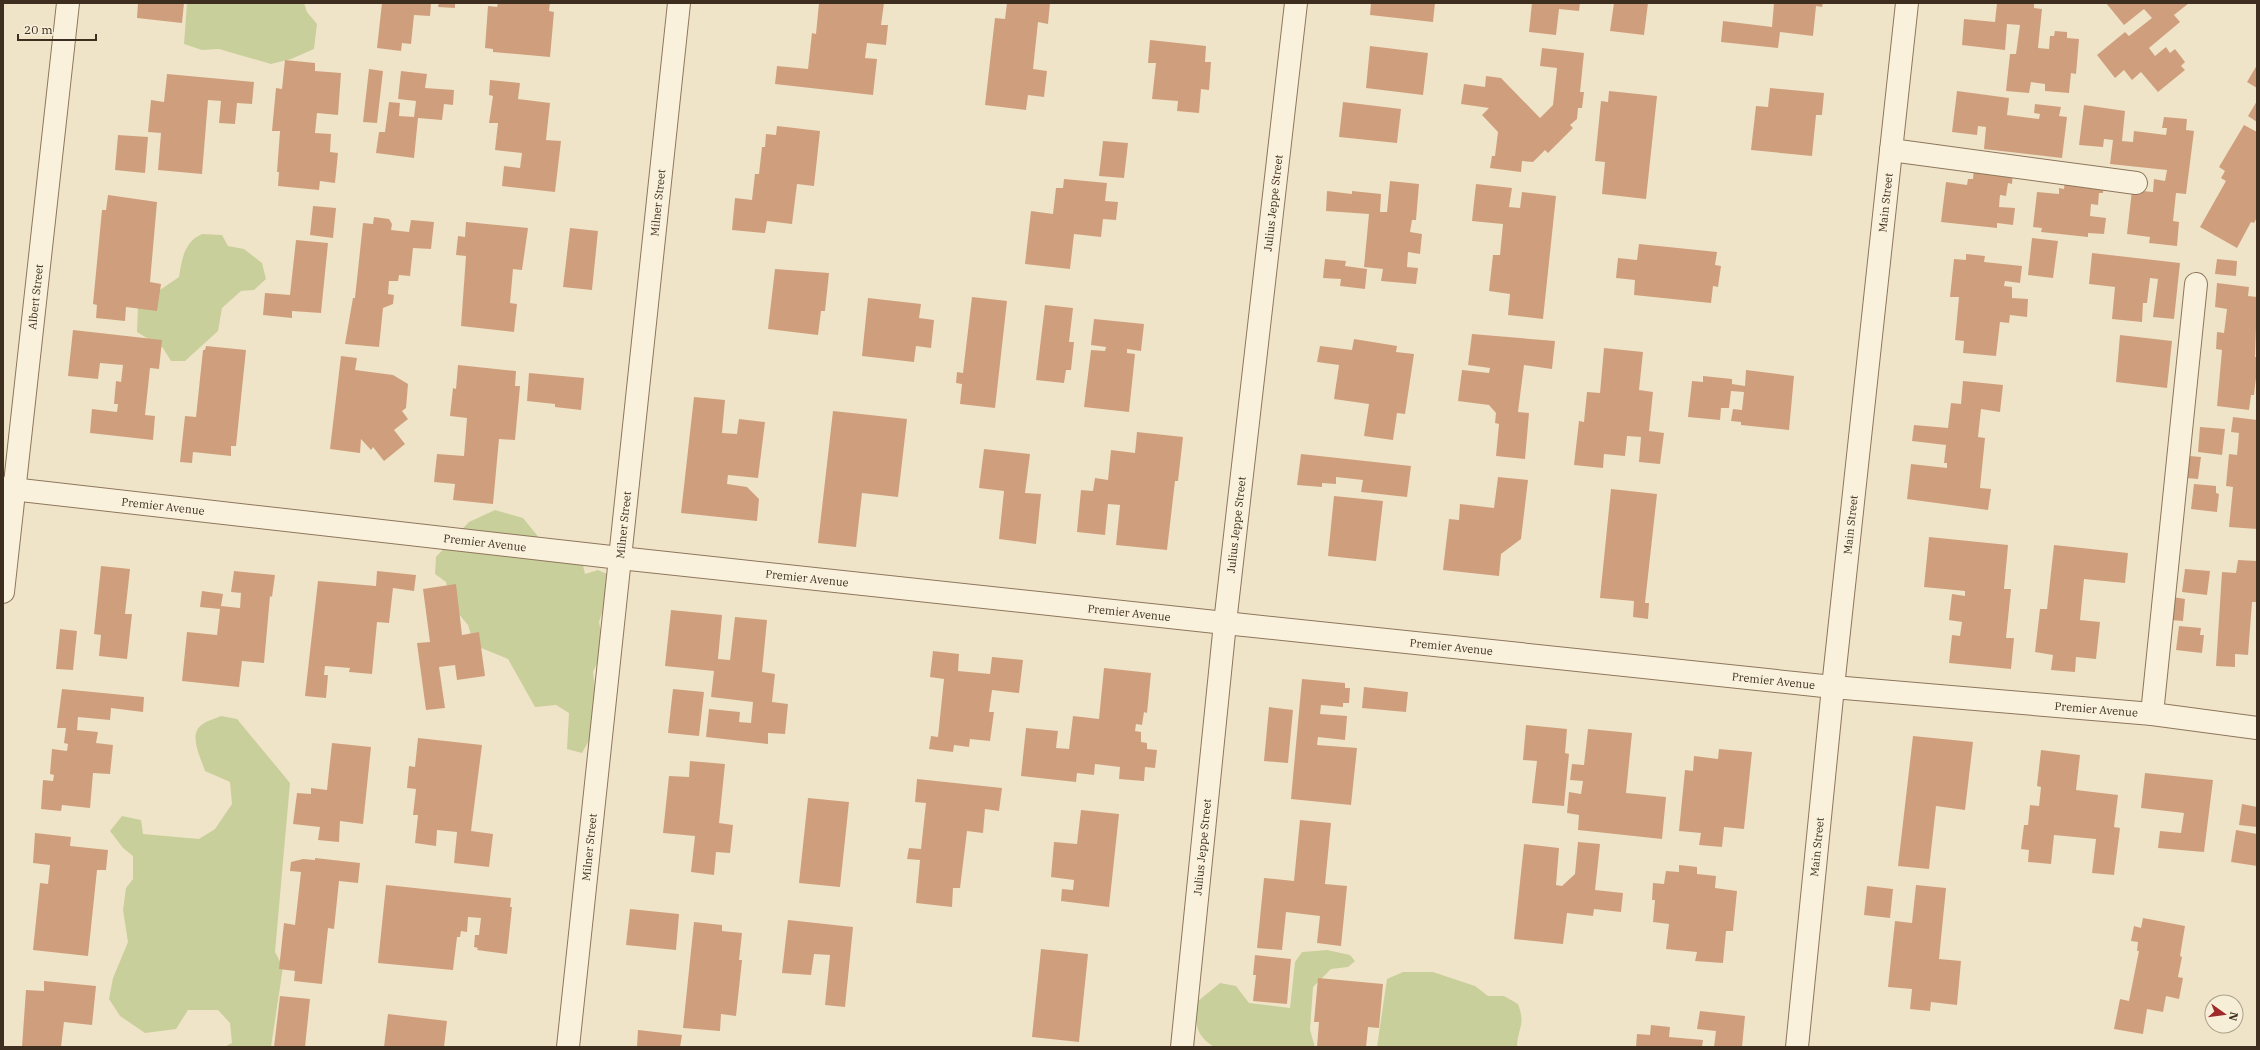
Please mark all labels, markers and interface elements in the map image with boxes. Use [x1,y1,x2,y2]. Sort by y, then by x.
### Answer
scale bar [18,16,96,42]
text: 20 m [24,22,53,37]
street label: Julius Jeppe Street [1261,154,1286,252]
street label: Milner Street [647,168,668,237]
street label: Main Street [1875,172,1896,233]
street label: Albert Street [25,263,46,330]
street label: Julius Jeppe Street [1224,476,1249,574]
street label: Milner Street [613,490,634,559]
street label: Premier Avenue [121,494,205,518]
street label: Main Street [1840,494,1861,555]
street label: Premier Avenue [443,531,527,554]
street label: Premier Avenue [765,567,849,590]
street label: Premier Avenue [1087,601,1171,624]
street label: Premier Avenue [1409,635,1494,658]
street label: Premier Avenue [1731,669,1816,692]
street label: Premier Avenue [2054,699,2139,720]
street label: Julius Jeppe Street [1190,798,1214,896]
street label: Milner Street [579,813,600,882]
street label: Main Street [1807,817,1827,877]
north arrow [2204,994,2244,1034]
text: N [2226,1011,2242,1023]

